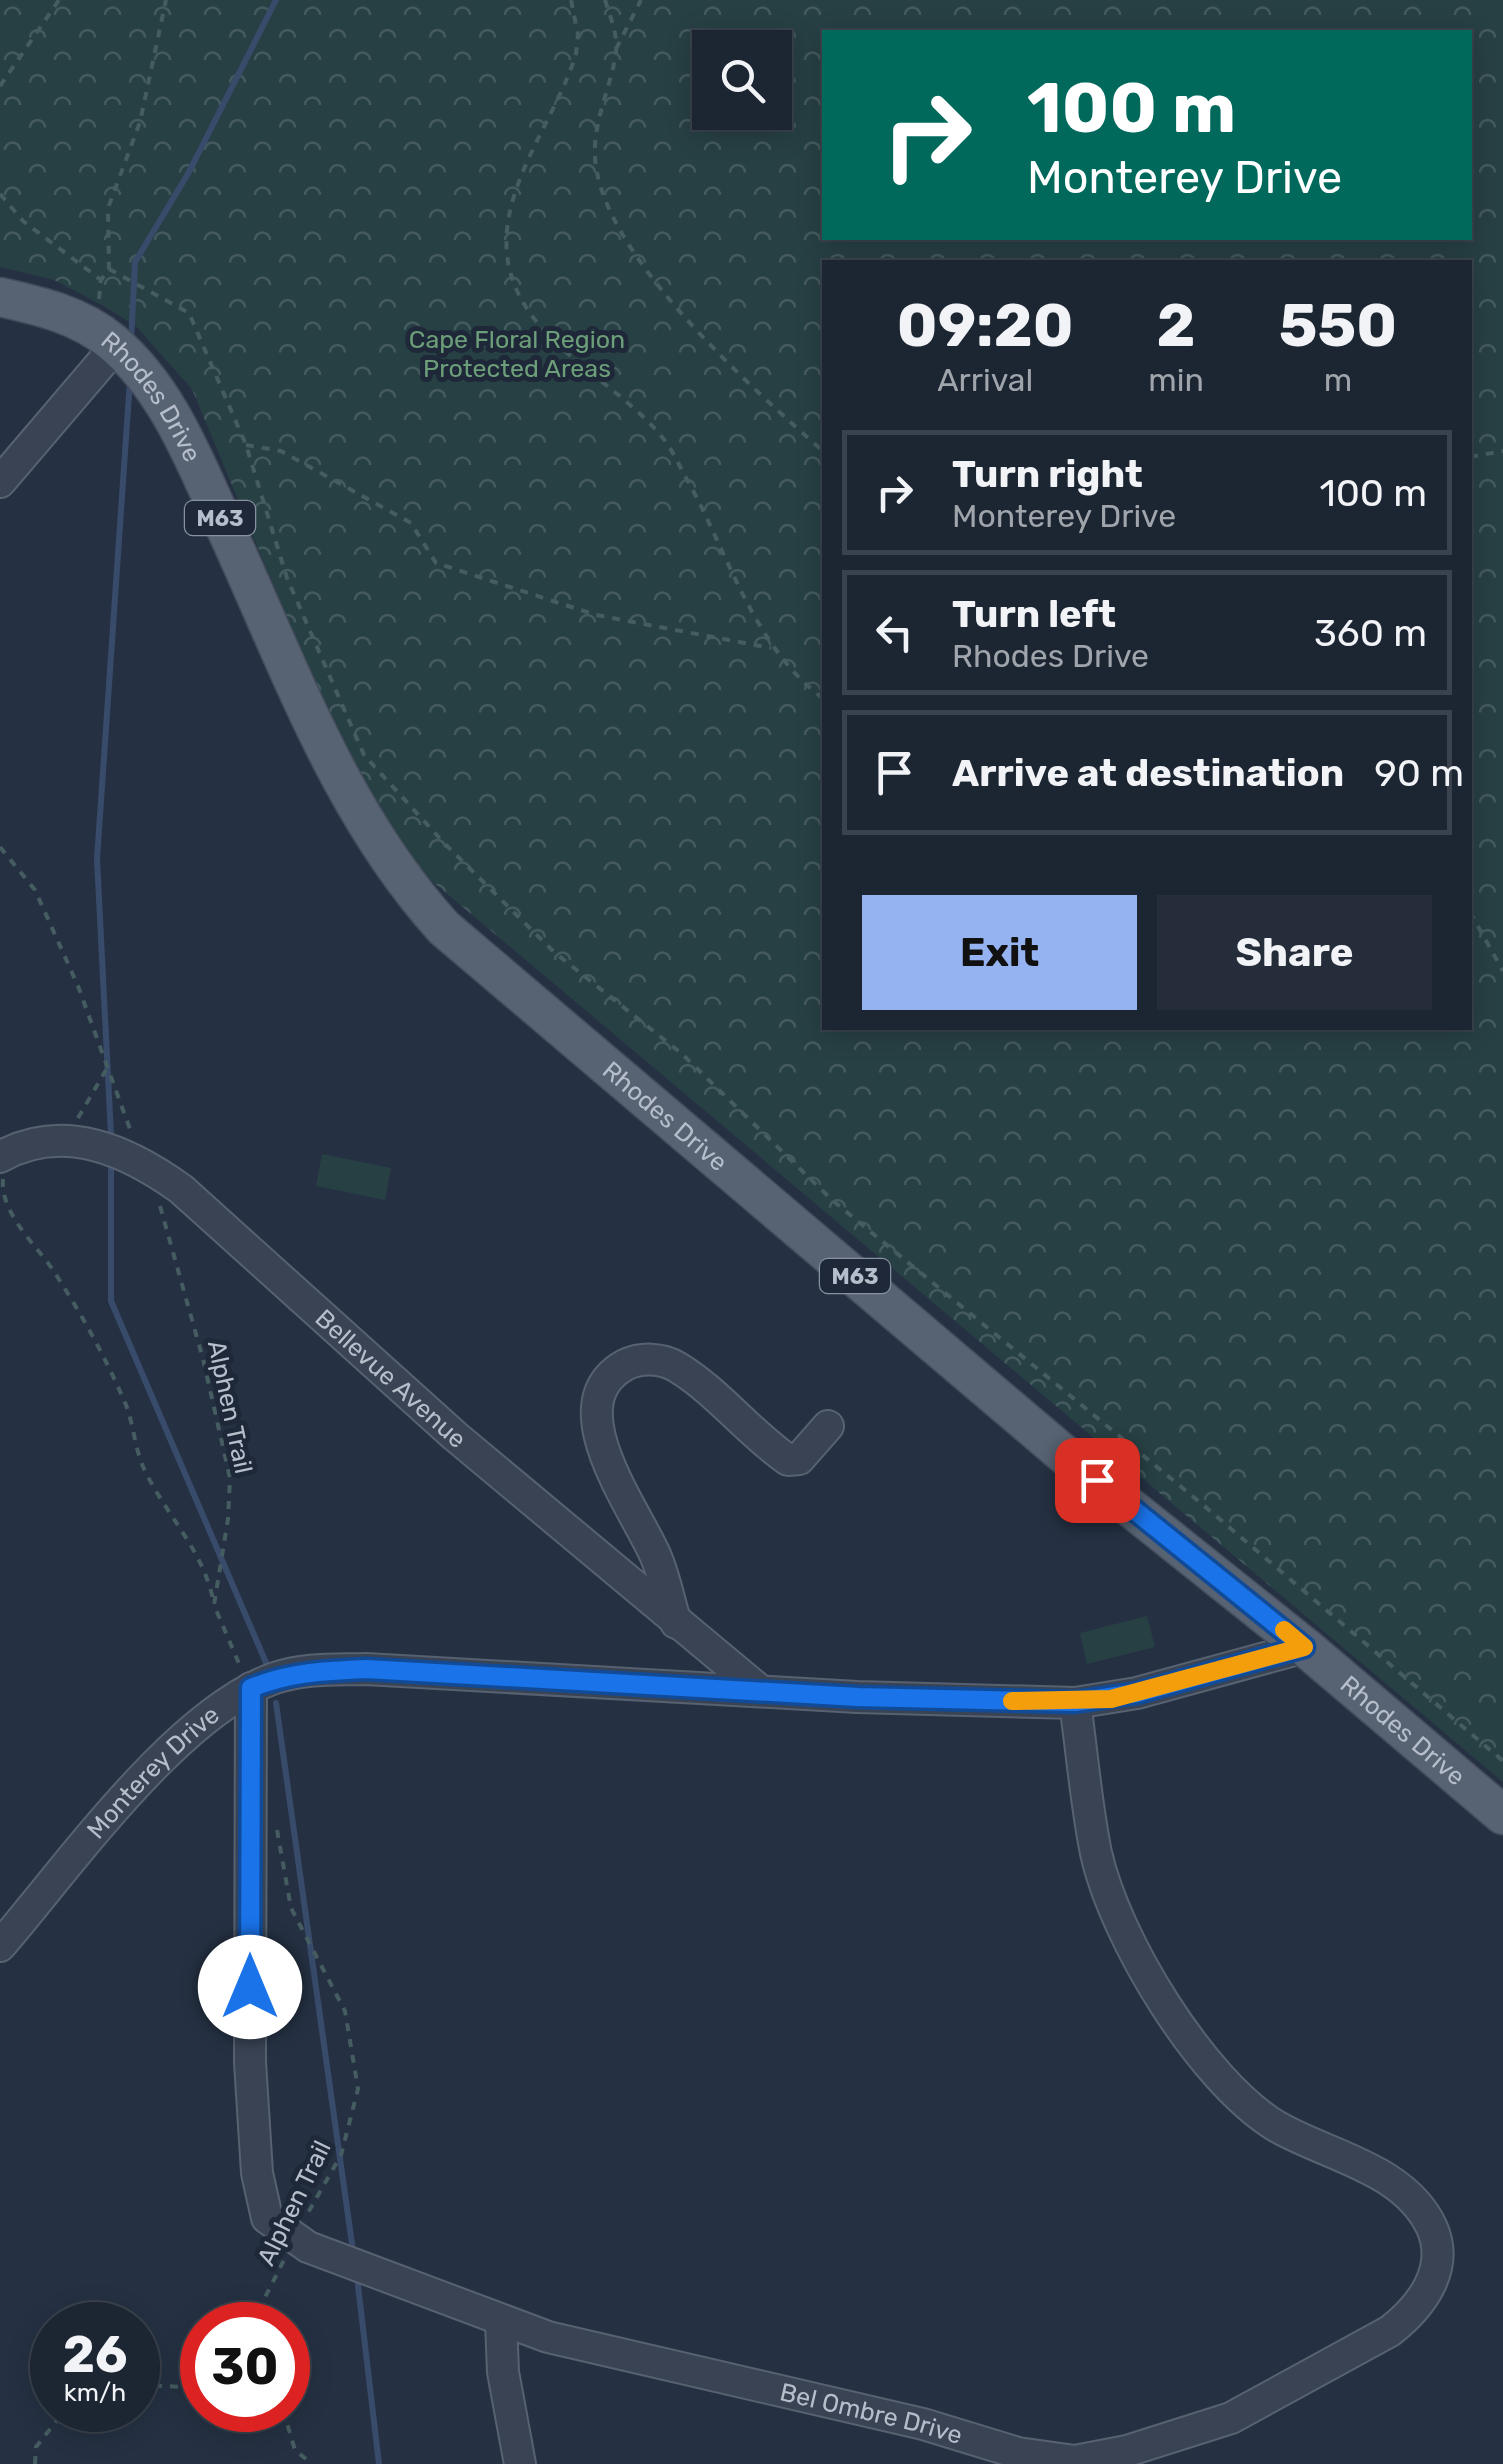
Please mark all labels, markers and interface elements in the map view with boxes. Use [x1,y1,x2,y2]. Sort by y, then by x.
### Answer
map controls [692,30,792,130]
button: search [692,30,792,130]
text: 100 m [1027,67,1236,150]
icon: right [862,70,992,200]
text: Monterey Drive [1027,151,1342,204]
text: 09:20 [897,290,1073,361]
text: 2 [1157,290,1196,361]
text: 550 [1279,290,1397,361]
street label: Rhodes Drive [96,325,208,466]
park label: Cape Floral Region Protected Areas [409,325,625,383]
text: Arrival [937,361,1033,399]
text: min [1148,361,1204,399]
text: m [1324,361,1352,399]
text: Turn right [952,451,1143,497]
icon: right [867,465,922,520]
text: 100 m [1319,470,1427,516]
text: Monterey Drive [952,497,1176,535]
road number: M63 [185,501,255,535]
text: Turn left [952,591,1116,637]
icon: left [867,605,922,660]
text: 360 m [1314,610,1427,656]
text: Rhodes Drive [952,637,1149,675]
icon: arrive [867,745,922,800]
text: Arrive at destination [952,750,1344,796]
text: 90 m [1374,750,1464,796]
button: Exit [862,895,1137,1010]
button: Share [1157,895,1432,1010]
street label: Rhodes Drive [597,1055,733,1177]
road number: M63 [820,1259,890,1293]
street label: Bellevue Avenue [310,1303,472,1454]
street label: Alphen Trail [202,1338,258,1476]
pin [1055,1438,1140,1523]
icon: arrive [1070,1453,1125,1508]
street label: Rhodes Drive [1335,1669,1471,1791]
street label: Monterey Drive [81,1699,225,1844]
position arrow [198,1935,302,2039]
street label: Alphen Trail [251,2136,337,2270]
speed limit sign: 30 [180,2302,310,2432]
text: 26 [62,2325,128,2385]
street label: Bel Ombre Drive [777,2377,966,2450]
text: km/h [64,2378,126,2407]

